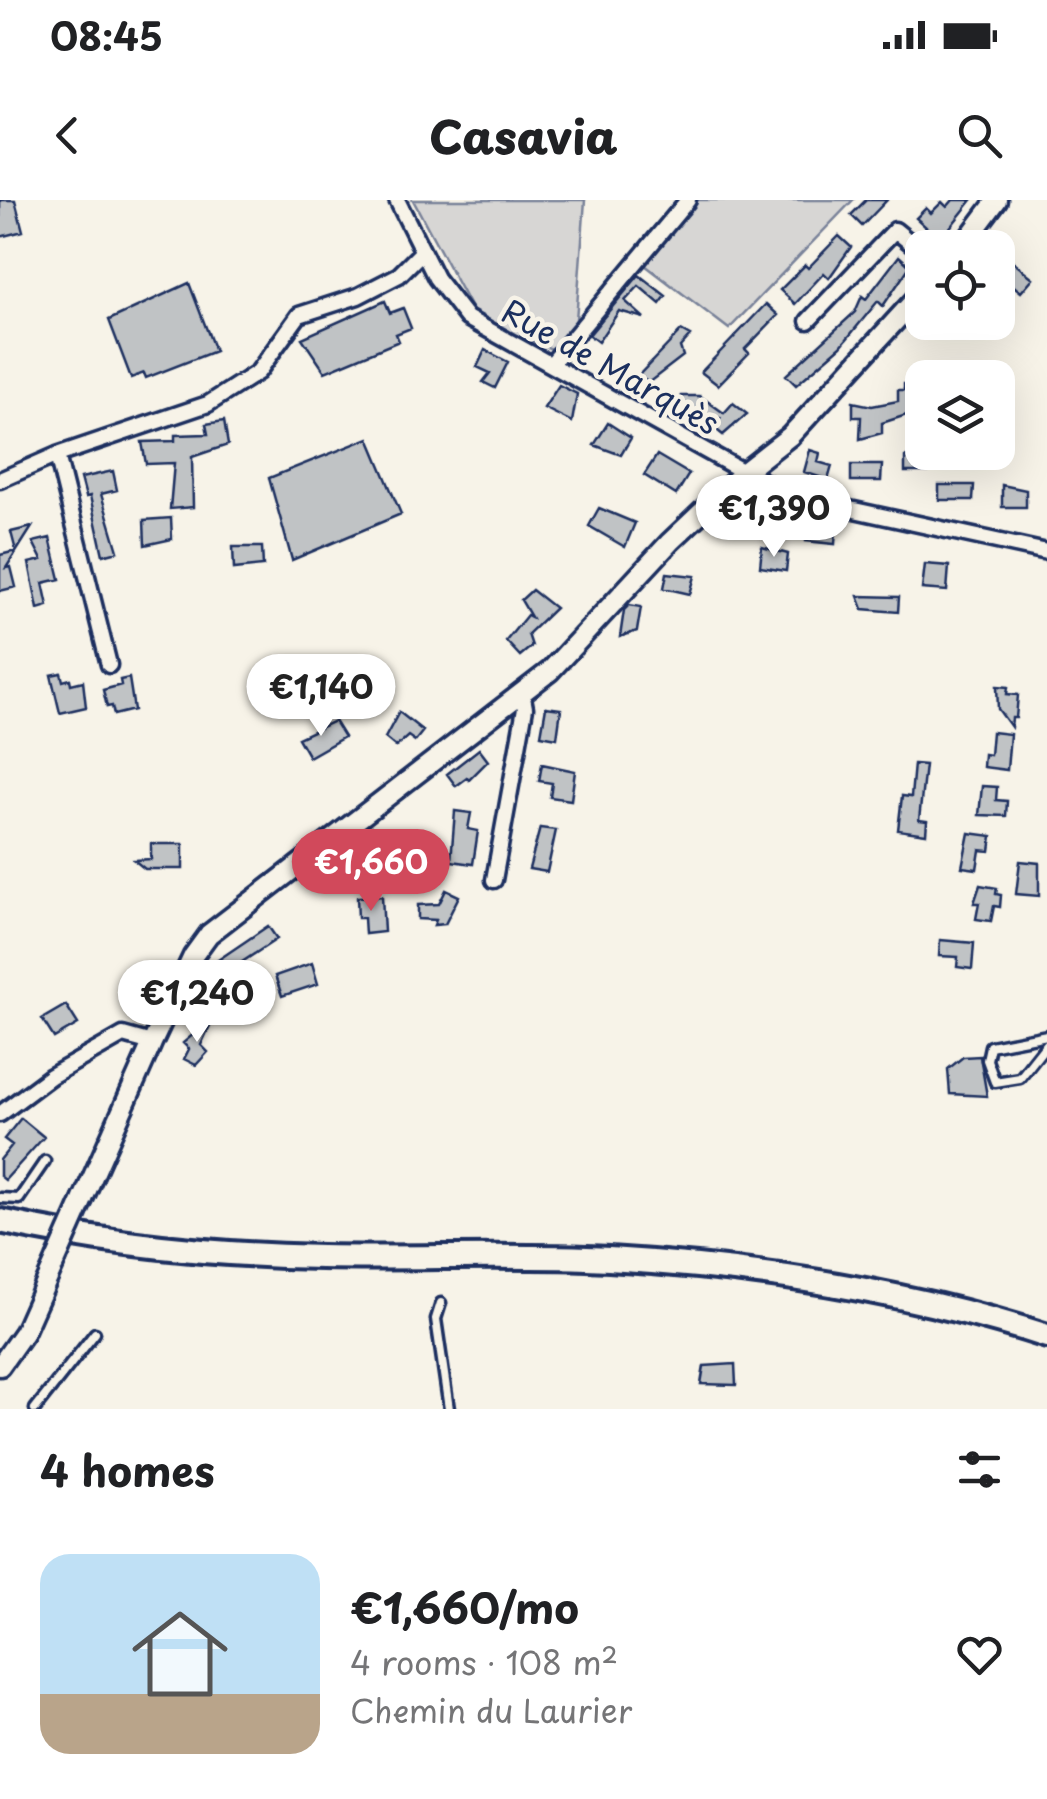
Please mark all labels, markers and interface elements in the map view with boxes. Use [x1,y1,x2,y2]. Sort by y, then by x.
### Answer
text: 08:45 [50,7,163,64]
text: Casavia [429,101,618,169]
icon: back [40,108,95,163]
icon: search [952,108,1007,163]
map controls [905,230,1015,470]
button: locate [905,230,1015,340]
street label: Rue de Marquès [494,286,728,446]
button: layers [905,360,1015,470]
pin: €1,390 [693,475,855,560]
text: €1,390 [718,483,830,531]
pin: €1,140 [240,654,402,739]
text: €1,140 [268,662,374,710]
pin: €1,660 [290,829,452,914]
text: €1,660 [314,837,428,885]
pin: €1,240 [116,960,278,1045]
text: €1,240 [140,968,254,1016]
text: 4 homes [40,1438,215,1501]
icon: filters [952,1442,1007,1497]
text: €1,660/mo [350,1575,579,1638]
icon: home [120,1594,240,1714]
icon: heart [952,1627,1007,1682]
text: 4 rooms · 108 m² [350,1638,618,1686]
text: Chemin du Laurier [350,1686,632,1734]

